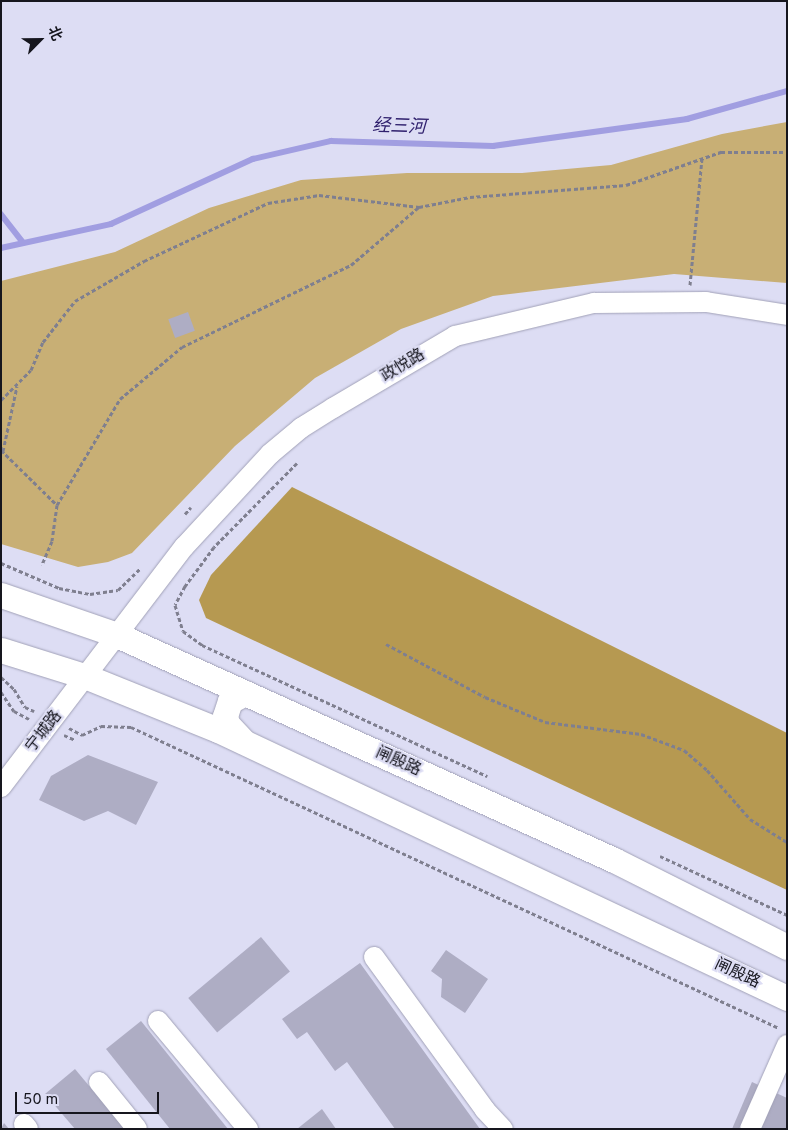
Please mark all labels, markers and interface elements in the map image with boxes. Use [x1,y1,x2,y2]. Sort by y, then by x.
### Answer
north arrow [15,15,65,65]
text: 北 [44,24,65,44]
water label: 经三河 [372,116,426,140]
street label: 政悦路 [377,345,429,387]
street label: 宁城路 [22,707,66,757]
street label: 闸殷路 [372,743,424,781]
street label: 闸殷路 [711,955,763,993]
scale bar [18,1082,161,1114]
text: 50 m [23,1091,58,1110]

